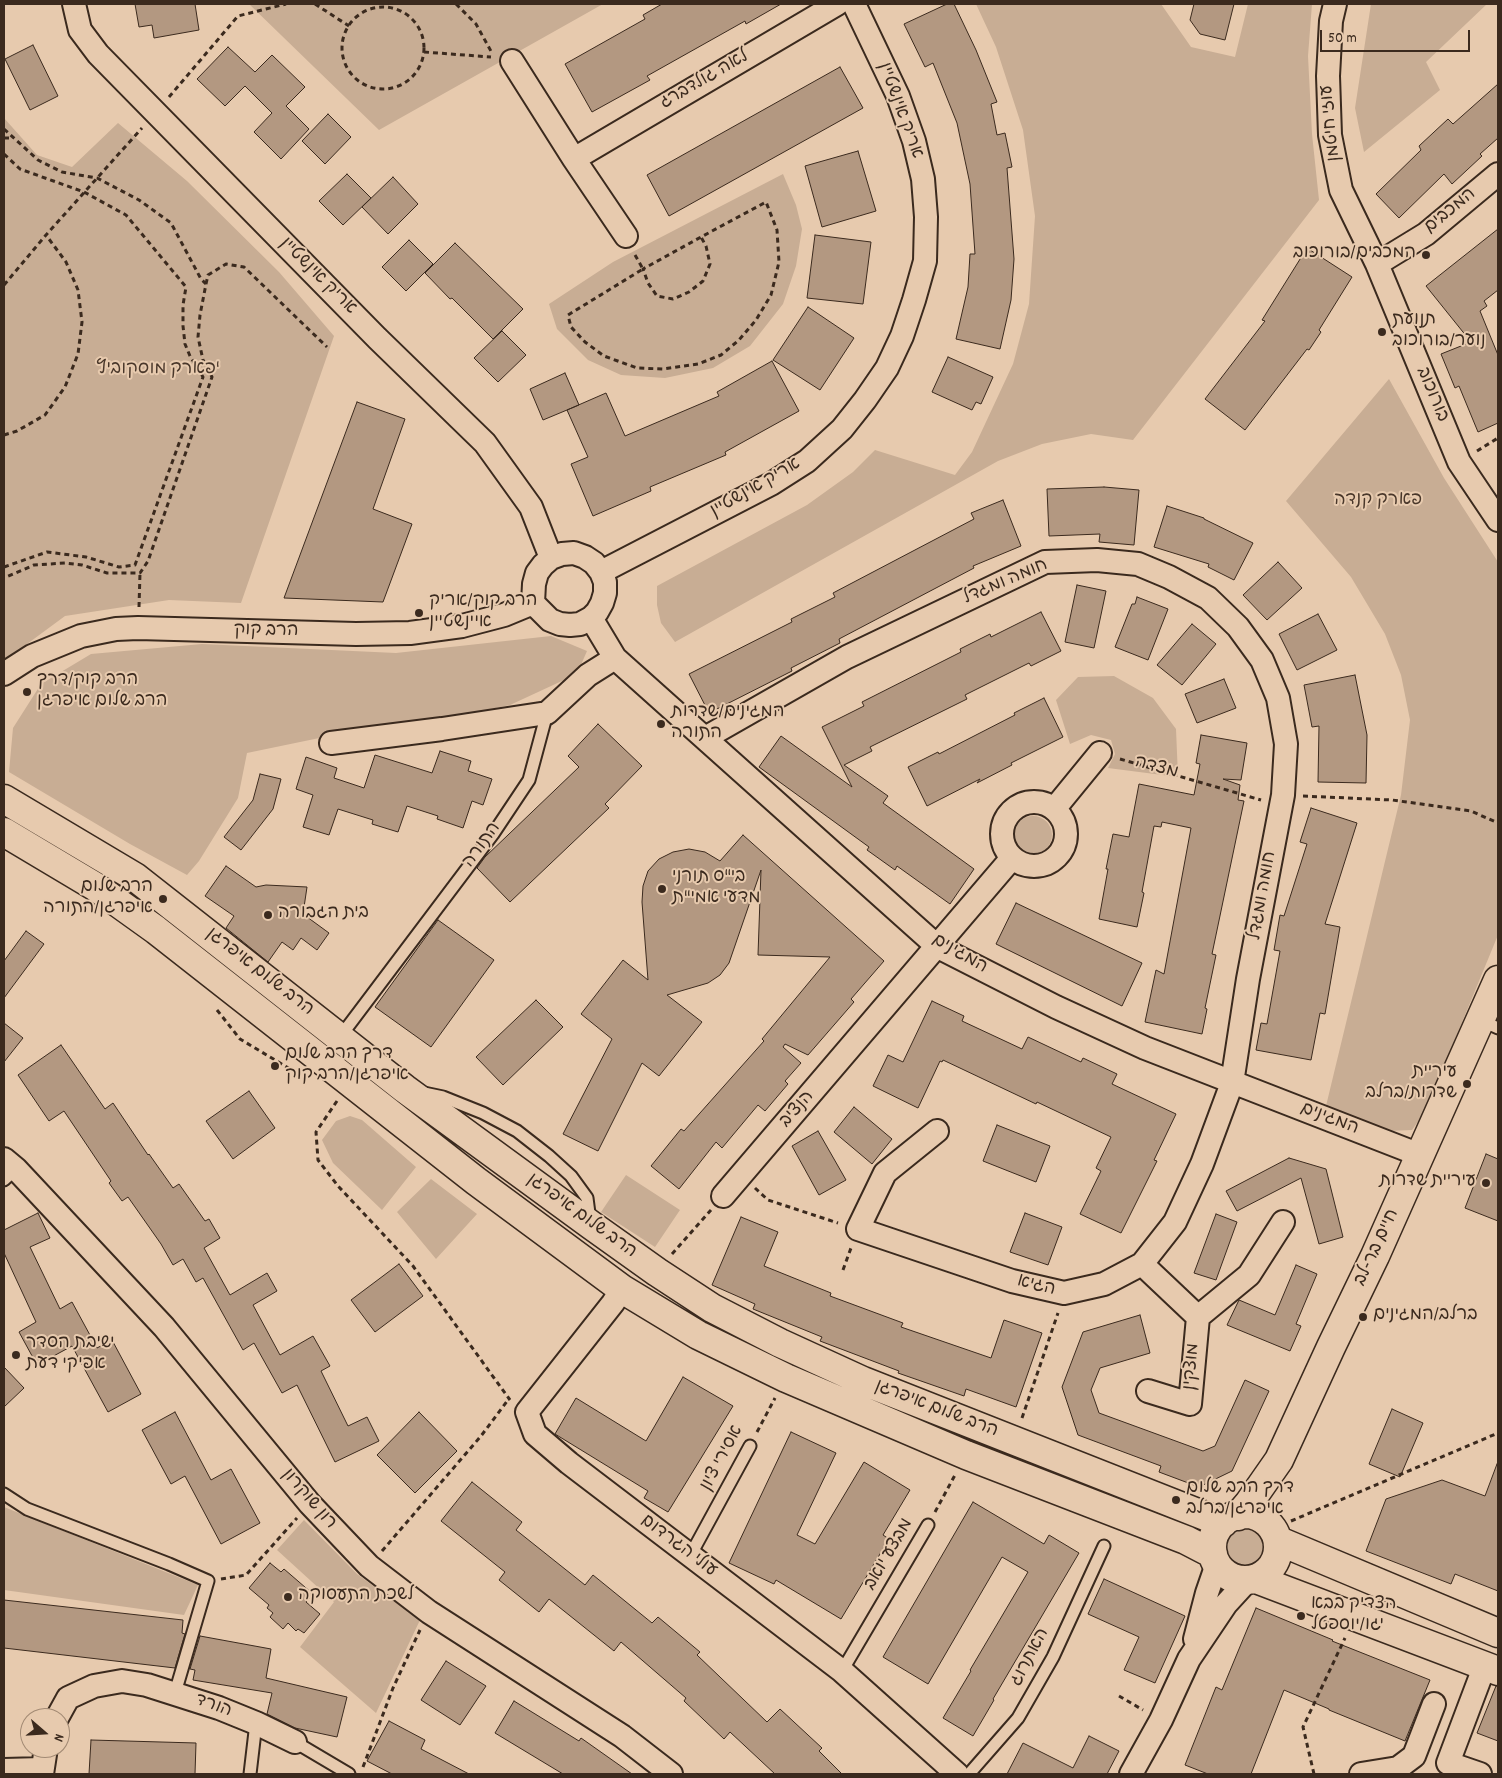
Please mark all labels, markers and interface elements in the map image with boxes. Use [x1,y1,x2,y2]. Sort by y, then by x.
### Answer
scale bar [1322,20,1472,52]
text: 50 m [1328,28,1357,50]
street label: לאה גולדברג [657,47,753,115]
street label: אריק אינשטיין [872,60,926,162]
street label: עוזי חיטמן [1317,84,1347,162]
street label: המכבים [1421,185,1481,239]
street label: אריק אינשטיין [274,234,360,320]
place label: המכבים/בורוכוב [1293,244,1416,266]
marker: המכבים/בורוכוב [1420,249,1432,261]
place label: תנועת נוער/בורוכוב [1392,311,1486,354]
marker: תנועת נוער/בורוכוב [1376,326,1388,338]
park label: פארק מוסקוביץ' [96,360,220,382]
street label: בורוכוב [1410,364,1452,426]
street label: אריק אינשטיין [707,455,805,523]
park label: פארק קנדה [1334,491,1422,513]
street label: חומה ומגדל [960,556,1052,610]
place label: הרב קוק/אריק איינשטיין [429,592,537,634]
marker: הרב קוק/אריק איינשטיין [413,607,425,619]
street label: הרב קוק [233,621,299,643]
place label: הרב קוק/דרך הרב שלום איפרגן [37,671,167,714]
marker: הרב קוק/דרך הרב שלום איפרגן [21,686,33,698]
place label: המגינים/שדרות התורה [671,703,785,746]
marker: המגינים/שדרות התורה [655,718,667,730]
street label: מצדה [1132,753,1180,785]
street label: התורה [459,819,507,873]
street label: חומה ומגדל [1246,850,1282,942]
place label: בי"ס תורני מדעי אמי"ת [672,868,761,911]
place label: הרב שלום איפרגן/התורה [43,878,153,921]
marker: בי"ס תורני מדעי אמי"ת [656,883,668,895]
marker: הרב שלום איפרגן/התורה [157,893,169,905]
place label: בית הגבורה [278,904,369,926]
marker: בית הגבורה [262,909,274,921]
street label: הרב שלום איפרגן [201,924,317,1022]
street label: המגינים [927,930,991,980]
place label: דרך הרב שלום איפרגן/הרב קוק [285,1045,409,1088]
marker: דרך הרב שלום איפרגן/הרב קוק [269,1060,281,1072]
place label: עיריית שדרות/ברלב [1365,1063,1457,1106]
marker: עיריית שדרות/ברלב [1461,1078,1473,1090]
street label: הנציב [776,1087,820,1133]
street label: המגינים [1297,1099,1361,1141]
street label: הרב שלום איפרגן [522,1170,640,1264]
place label: עיריית שדרות [1379,1172,1476,1194]
marker: עיריית שדרות [1480,1177,1492,1189]
street label: חיים בר-לב [1351,1206,1405,1290]
street label: הגיא [1015,1272,1057,1302]
place label: ברלב/המגינים [1373,1306,1478,1328]
marker: ברלב/המגינים [1357,1311,1369,1323]
place label: ישיבת הסדר אפיקי דעת [26,1334,115,1376]
street label: מוצקין [1180,1343,1206,1391]
marker: ישיבת הסדר אפיקי דעת [10,1349,22,1361]
street label: הרב שלום איפרגן [871,1377,1001,1443]
street label: אסירי ציון [697,1423,749,1495]
street label: רון שוקרון [276,1465,340,1535]
place label: דרך הרב שלום איפרגן/ברלב [1186,1479,1294,1522]
marker: דרך הרב שלום איפרגן/ברלב [1170,1494,1182,1506]
street label: עולי הגרדום [636,1511,720,1583]
street label: מבצע יואב [861,1515,919,1595]
place label: לשכת התעסוקה [298,1586,414,1608]
marker: לשכת התעסוקה [282,1591,294,1603]
place label: הצדיק בבא יגו/יוספטל [1311,1595,1396,1638]
marker: הצדיק בבא יגו/יוספטל [1295,1610,1307,1622]
street label: האתרוג [1007,1625,1055,1691]
street label: הורד [192,1690,234,1724]
north arrow [20,1708,70,1758]
text: N [48,1731,69,1744]

